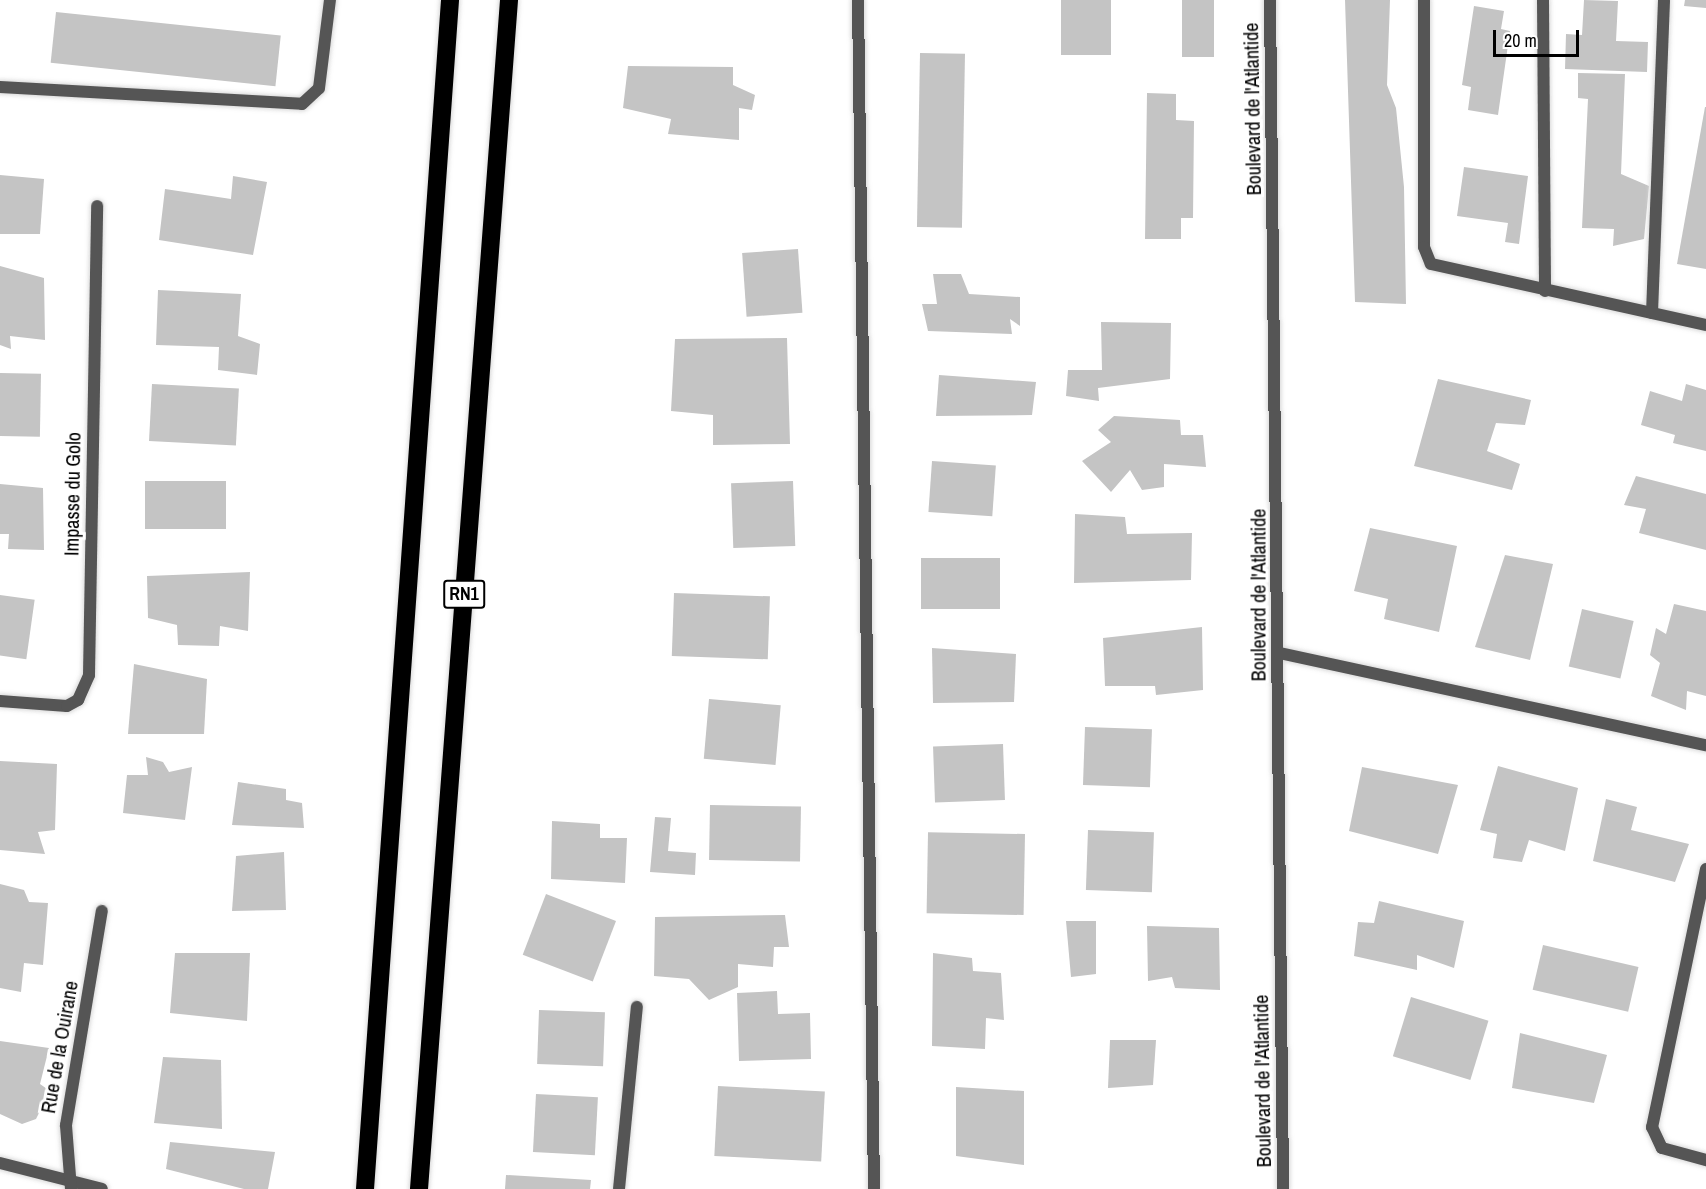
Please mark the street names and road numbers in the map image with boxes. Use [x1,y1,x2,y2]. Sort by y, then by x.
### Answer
street label: Boulevard de l'Atlantide [1238,22,1266,196]
street label: Impasse du Golo [59,432,85,556]
street label: Boulevard de l'Atlantide [1246,509,1270,681]
road number: RN1 [443,579,485,609]
street label: Rue de la Ouirane [36,979,82,1115]
street label: Boulevard de l'Atlantide [1248,994,1276,1168]

